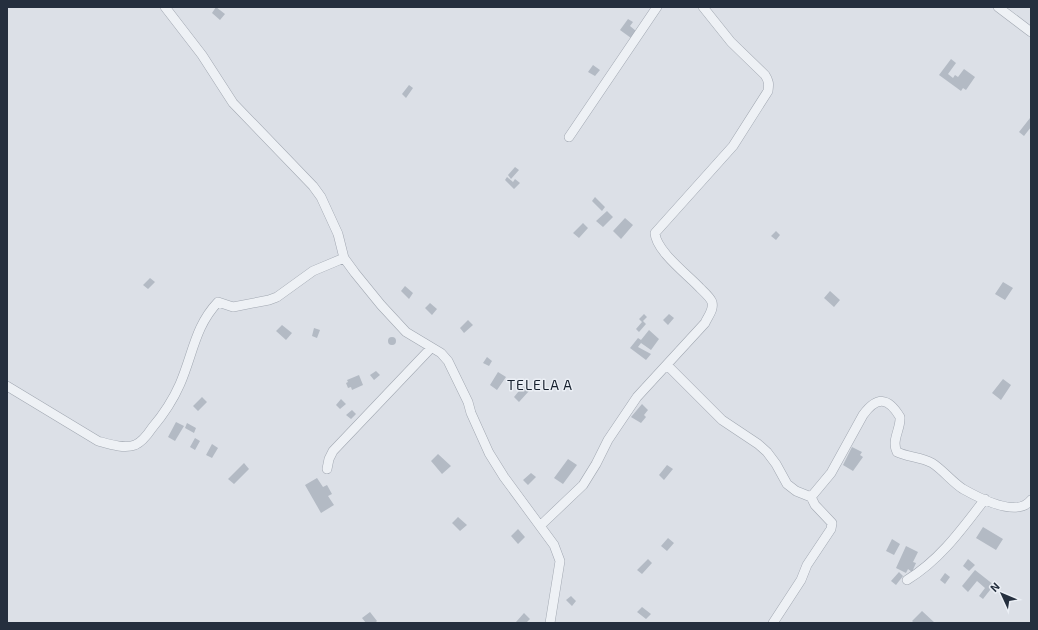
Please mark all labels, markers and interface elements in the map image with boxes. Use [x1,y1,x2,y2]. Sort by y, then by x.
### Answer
district label: TELELA A [507,376,573,393]
north arrow [982,574,1022,614]
text: N [987,579,1002,594]

